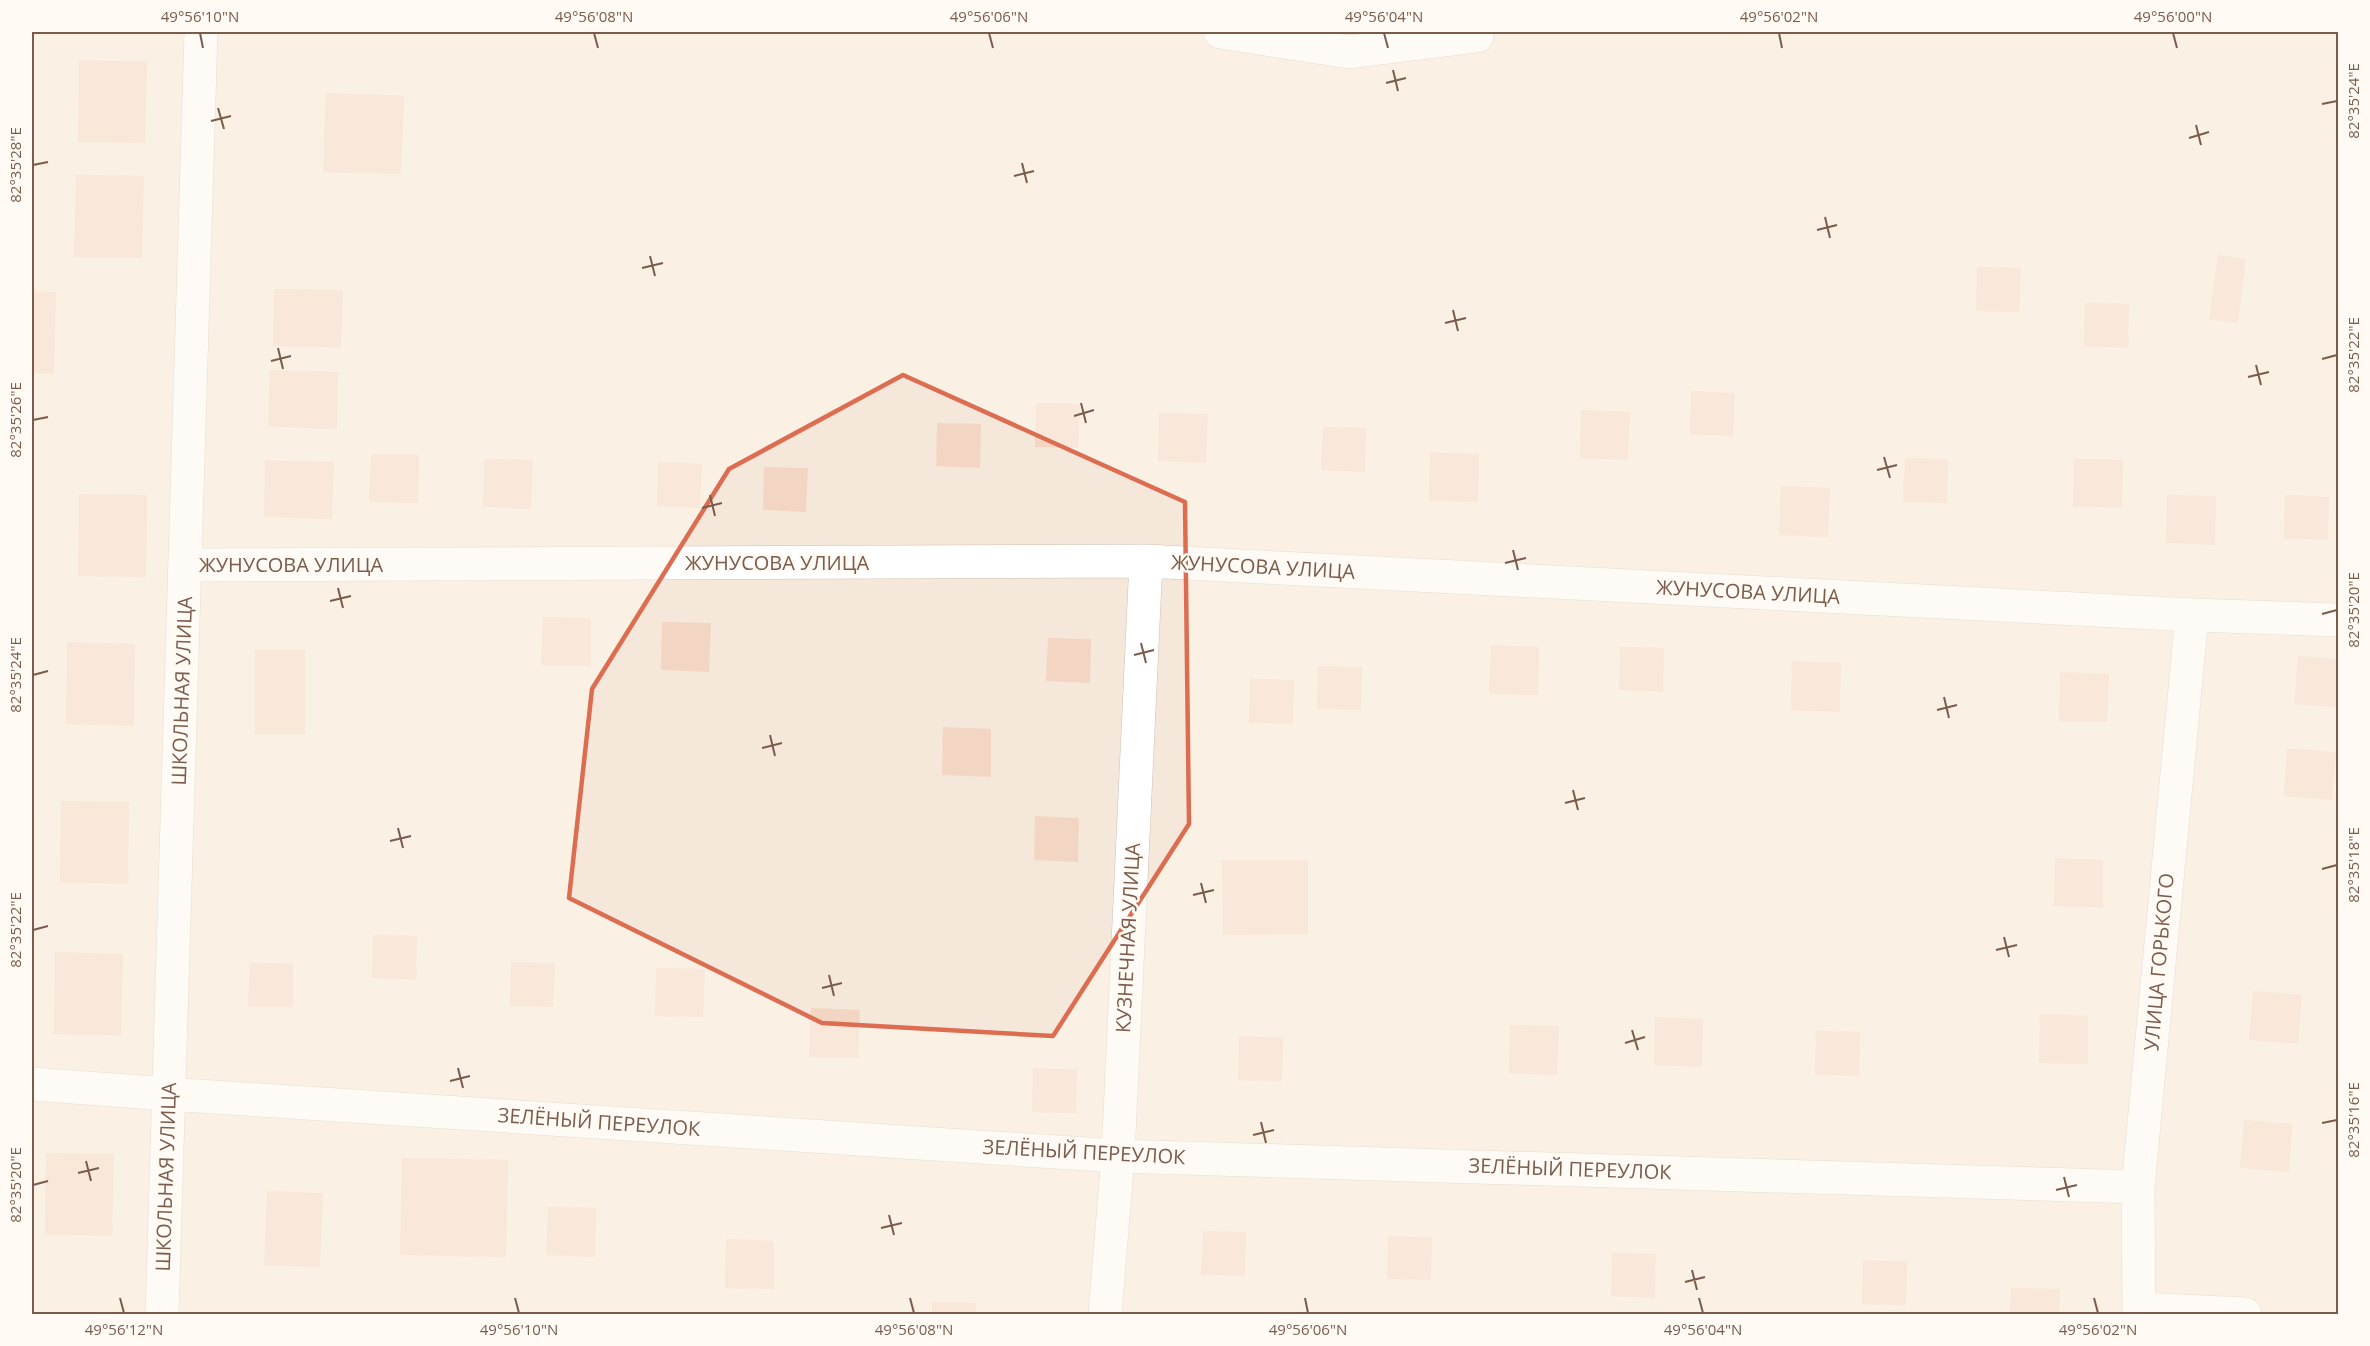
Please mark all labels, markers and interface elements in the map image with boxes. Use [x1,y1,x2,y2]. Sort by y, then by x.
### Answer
text: 49°56'10"N [161,6,239,26]
text: 49°56'08"N [555,6,633,26]
text: 49°56'06"N [950,6,1028,26]
text: 49°56'04"N [1345,6,1423,26]
text: 49°56'02"N [1740,6,1818,26]
text: 49°56'00"N [2134,6,2212,26]
text: 82°35'24"E [2343,63,2363,139]
text: 82°35'28"E [5,127,25,203]
text: 82°35'22"E [2343,317,2363,393]
text: 82°35'26"E [5,382,25,458]
street label: ЖУНУСОВА УЛИЦА [1170,548,1356,585]
street label: ЖУНУСОВА УЛИЦА [685,549,869,576]
street label: ЖУНУСОВА УЛИЦА [199,551,383,578]
text: 82°35'20"E [2343,572,2363,648]
street label: ЖУНУСОВА УЛИЦА [1655,573,1841,610]
street label: ШКОЛЬНАЯ УЛИЦА [165,596,198,786]
text: 82°35'24"E [5,637,25,713]
text: 82°35'18"E [2343,827,2363,903]
street label: КУЗНЕЧНАЯ УЛИЦА [1109,842,1146,1034]
street label: УЛИЦА ГОРЬКОГО [2137,872,2180,1052]
text: 82°35'22"E [5,892,25,968]
street label: ШКОЛЬНАЯ УЛИЦА [149,1082,182,1272]
text: 82°35'16"E [2343,1082,2363,1158]
street label: ЗЕЛЁНЫЙ ПЕРЕУЛОК [497,1101,702,1142]
street label: ЗЕЛЁНЫЙ ПЕРЕУЛОК [982,1133,1187,1170]
text: 82°35'20"E [5,1147,25,1223]
street label: ЗЕЛЁНЫЙ ПЕРЕУЛОК [1468,1151,1673,1186]
text: 49°56'12"N [85,1319,163,1339]
text: 49°56'10"N [480,1319,558,1339]
text: 49°56'08"N [875,1319,953,1339]
text: 49°56'06"N [1269,1319,1347,1339]
text: 49°56'04"N [1664,1319,1742,1339]
text: 49°56'02"N [2059,1319,2137,1339]

